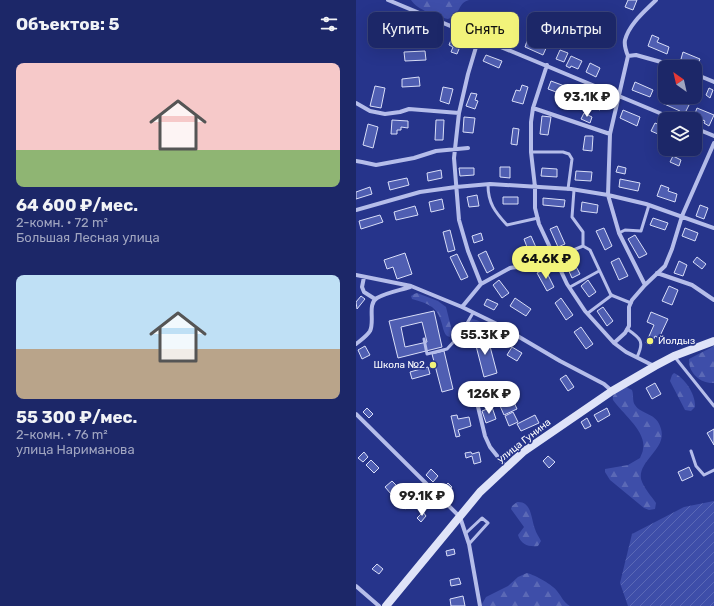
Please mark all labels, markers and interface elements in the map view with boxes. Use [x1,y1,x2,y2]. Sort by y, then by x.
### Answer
chip: Купить [368,12,443,48]
chip: Снять [451,12,519,48]
chip: Фильтры [527,12,616,48]
icon: filters [318,13,340,35]
text: Объектов: 5 [16,14,120,34]
north arrow [658,60,702,104]
map controls [658,60,702,156]
pin: 93.1K ₽ [550,84,624,118]
icon: home [142,89,214,161]
text: 93.1K ₽ [564,89,610,104]
button: layers [658,112,702,156]
text: 64 600 ₽/мес. [16,195,138,215]
text: 2-комн. · 72 m² [16,215,108,230]
text: Большая Лесная улица [16,230,160,245]
pin: 64.6K ₽ [509,246,583,280]
text: 64.6K ₽ [521,251,571,266]
icon: home [142,301,214,373]
pin: 55.3K ₽ [448,322,522,356]
text: 55.3K ₽ [460,327,510,342]
place label: Йолдыз [658,335,695,347]
marker: Йолдыз [645,336,655,346]
place label: Школа №2 [373,359,425,371]
marker: Школа №2 [428,360,438,370]
pin: 126K ₽ [456,381,522,415]
text: 126K ₽ [467,386,511,401]
text: 55 300 ₽/мес. [16,407,137,427]
street label: улица Гунина [495,416,553,466]
text: 2-комн. · 76 m² [16,427,108,442]
text: улица Нариманова [16,442,135,457]
pin: 99.1K ₽ [385,483,459,517]
text: 99.1K ₽ [399,488,445,503]

